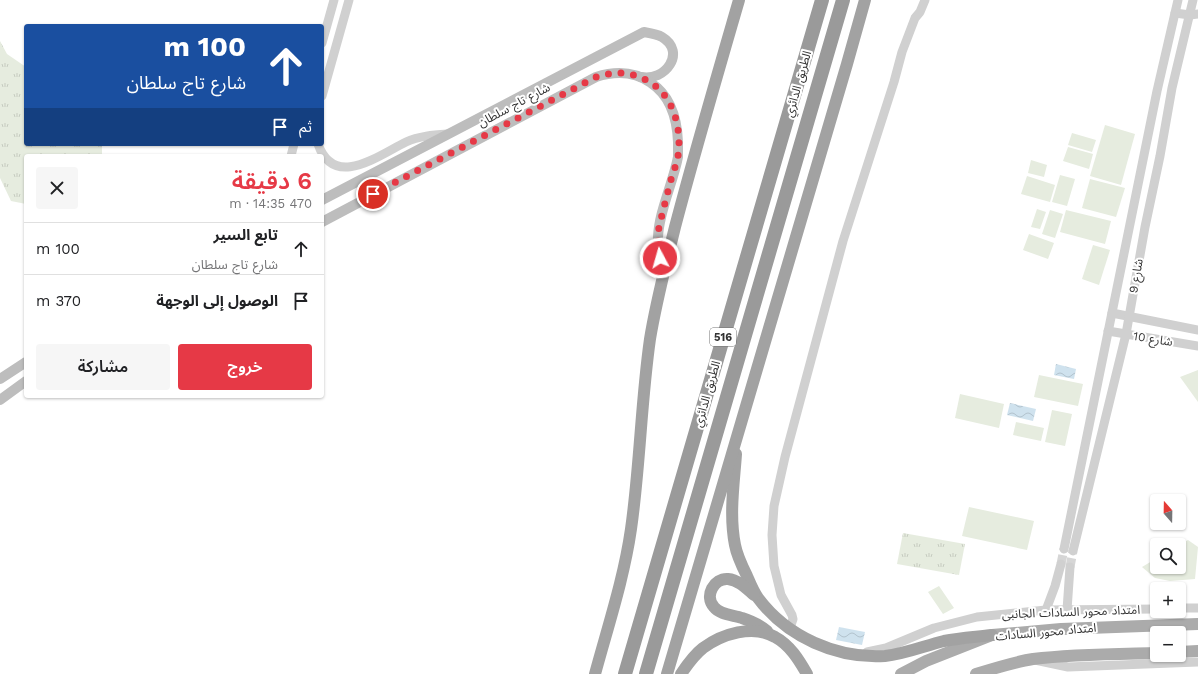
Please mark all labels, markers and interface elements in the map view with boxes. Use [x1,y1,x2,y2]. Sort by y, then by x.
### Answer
text: 100 m [163,30,246,63]
icon: ahead [260,40,312,92]
street label: الطريق الدائري [782,49,817,120]
text: شارع تاج سلطان [127,72,246,93]
street label: شارع تاج سلطان [476,80,553,132]
icon: arrive [269,116,291,138]
text: ثم [299,118,312,136]
button: close [36,167,78,209]
text: 6 دقيقة [232,167,312,195]
pin [356,177,390,211]
icon: arrive [362,183,384,205]
text: 470 m · 14:35 [229,196,312,211]
text: تابع السير [214,226,278,244]
position arrow [639,237,681,279]
icon: ahead [290,238,312,260]
text: 100 m [36,240,80,258]
text: شارع تاج سلطان [192,257,278,272]
street label: شارع 9 [1126,258,1148,295]
icon: arrive [290,290,312,312]
text: 370 m [36,292,81,310]
text: الوصول إلى الوجهة [156,292,278,310]
road number: 516 [710,328,736,346]
street label: شارع 10 [1132,329,1174,351]
button: مشاركة [36,344,170,390]
button: خروج [178,344,312,390]
street label: الطريق الدائري [691,359,726,430]
north arrow [1150,494,1186,530]
map controls [1150,494,1186,662]
button: search [1150,538,1186,574]
button: + [1150,582,1186,618]
street label: امتداد محور السادات الجانبى [1002,603,1141,621]
street label: امتداد محور السادات [995,621,1097,643]
button: − [1150,626,1186,662]

